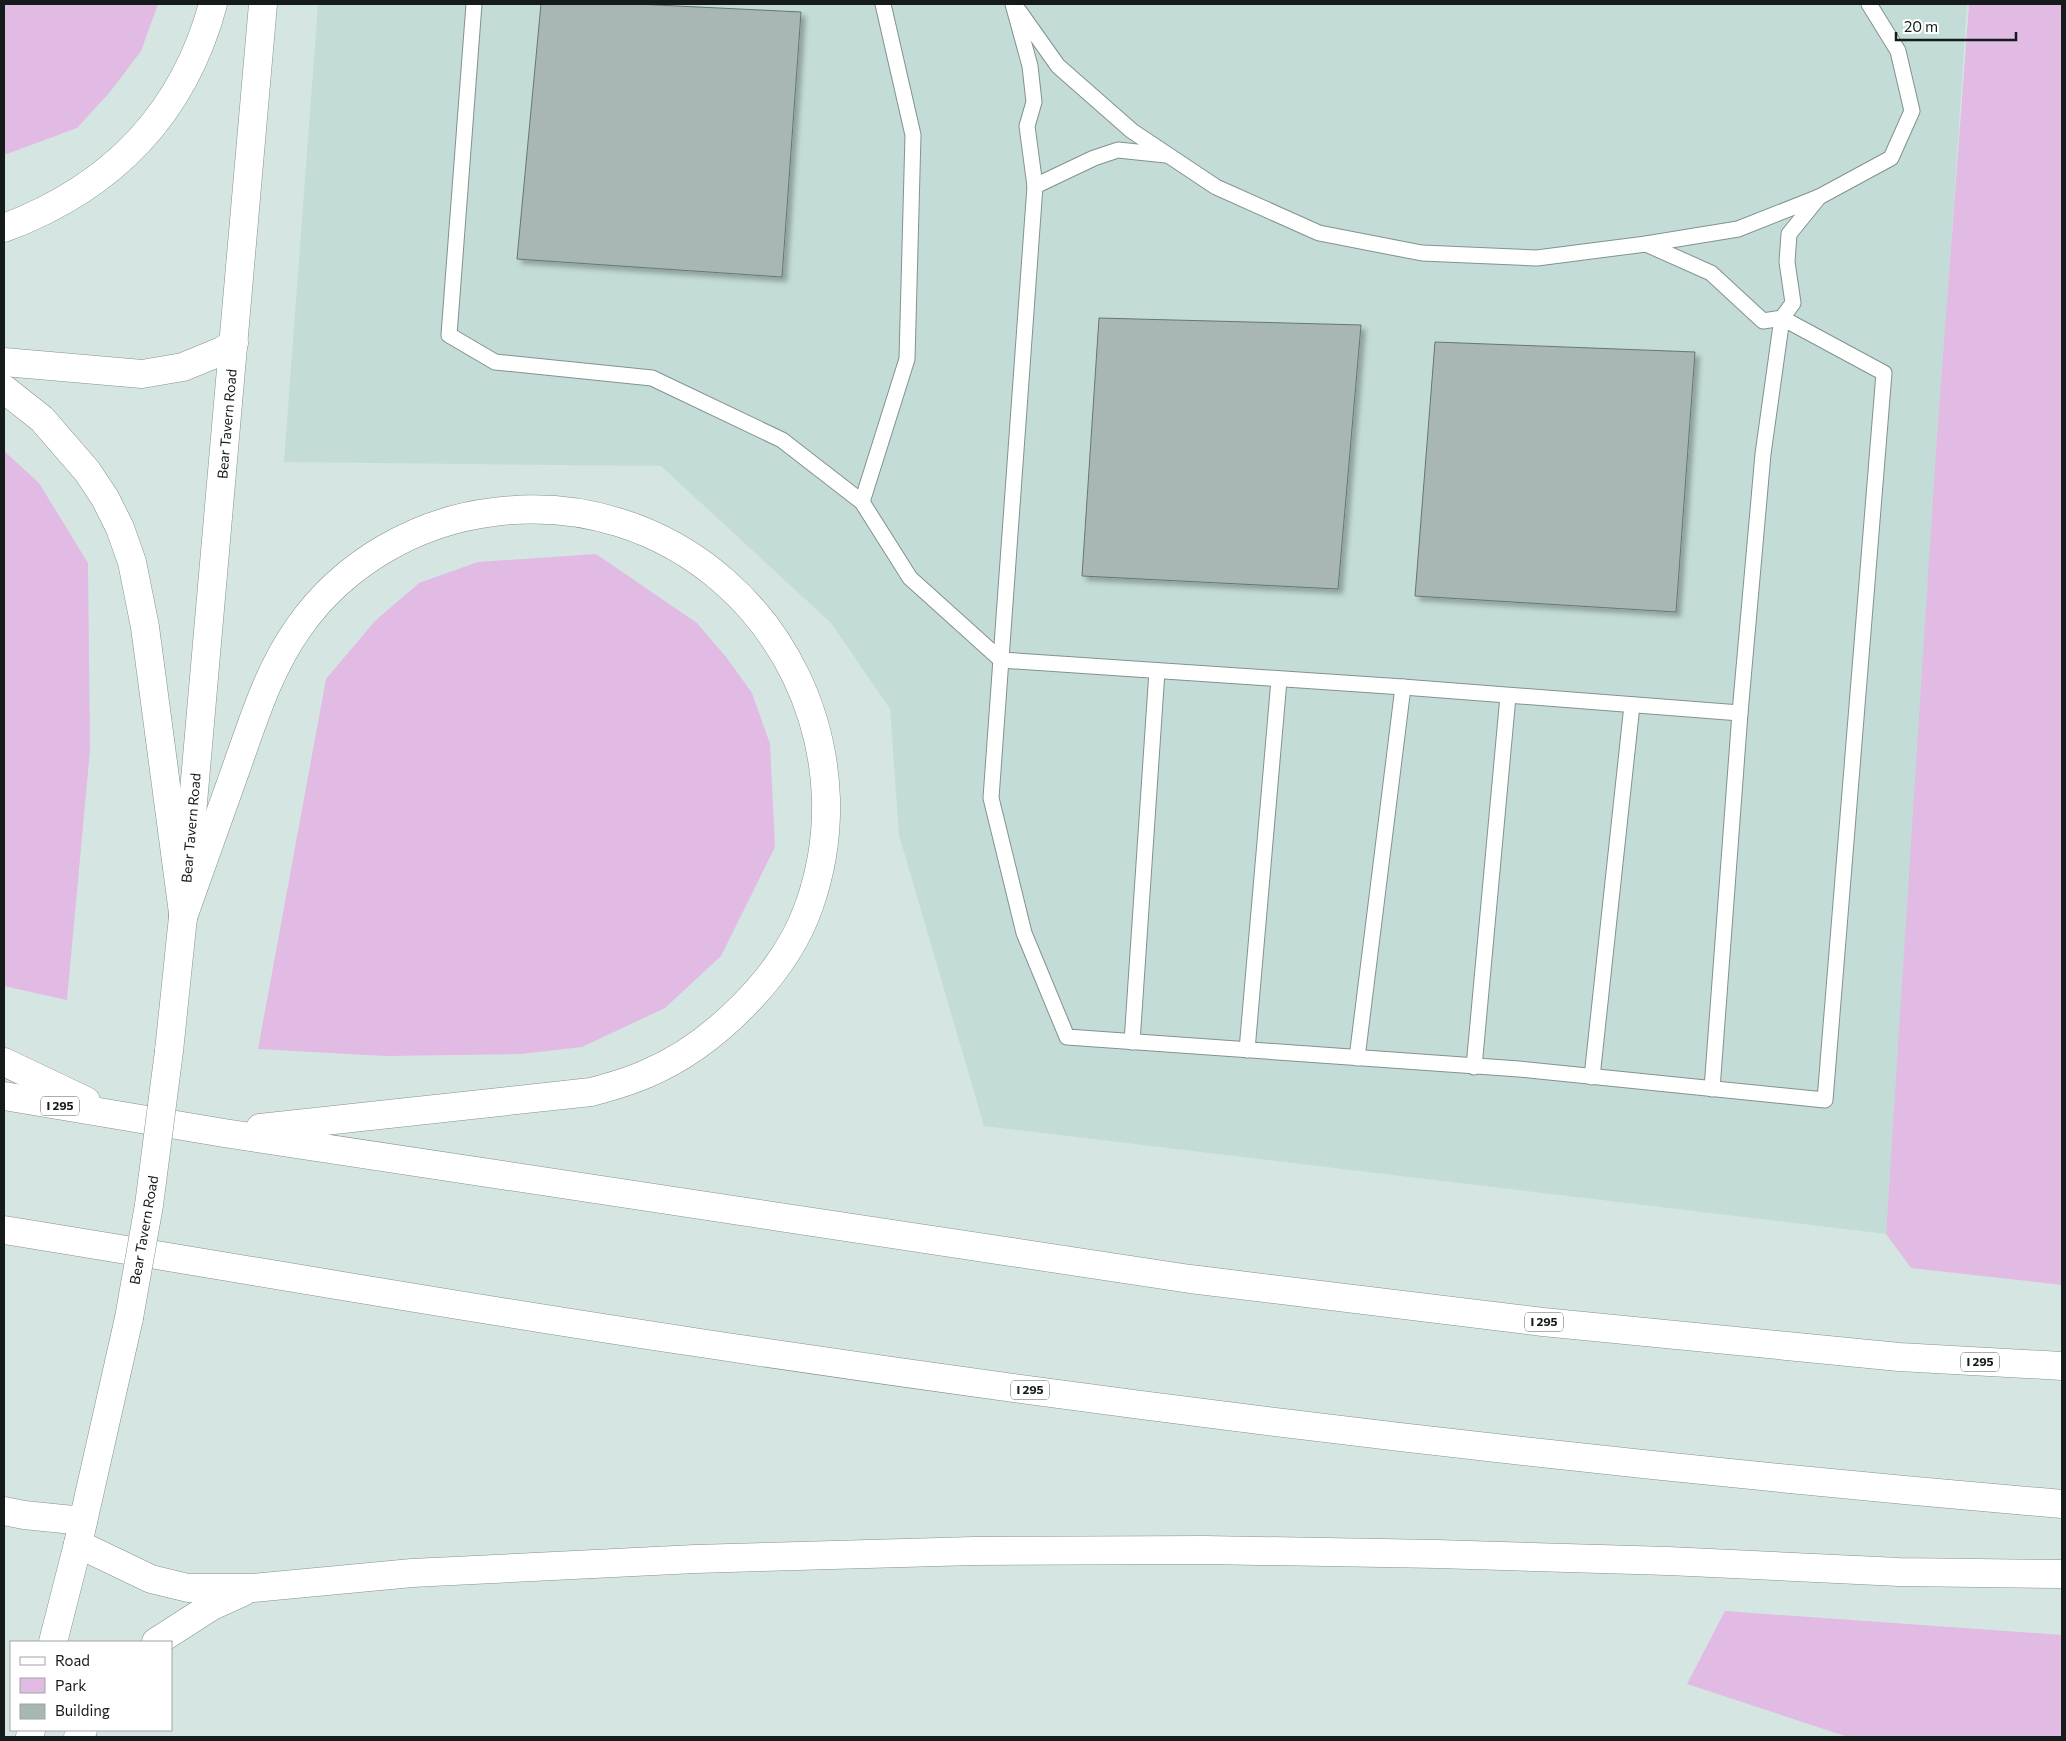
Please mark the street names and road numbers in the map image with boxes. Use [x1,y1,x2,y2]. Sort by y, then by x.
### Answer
street label: Bear Tavern Road [213,368,240,480]
street label: Bear Tavern Road [177,772,204,884]
road number: I 295 [41,1096,79,1116]
street label: Bear Tavern Road [126,1174,161,1286]
road number: I 295 [1525,1312,1563,1331]
road number: I 295 [1961,1352,1999,1371]
road number: I 295 [1011,1380,1049,1400]

